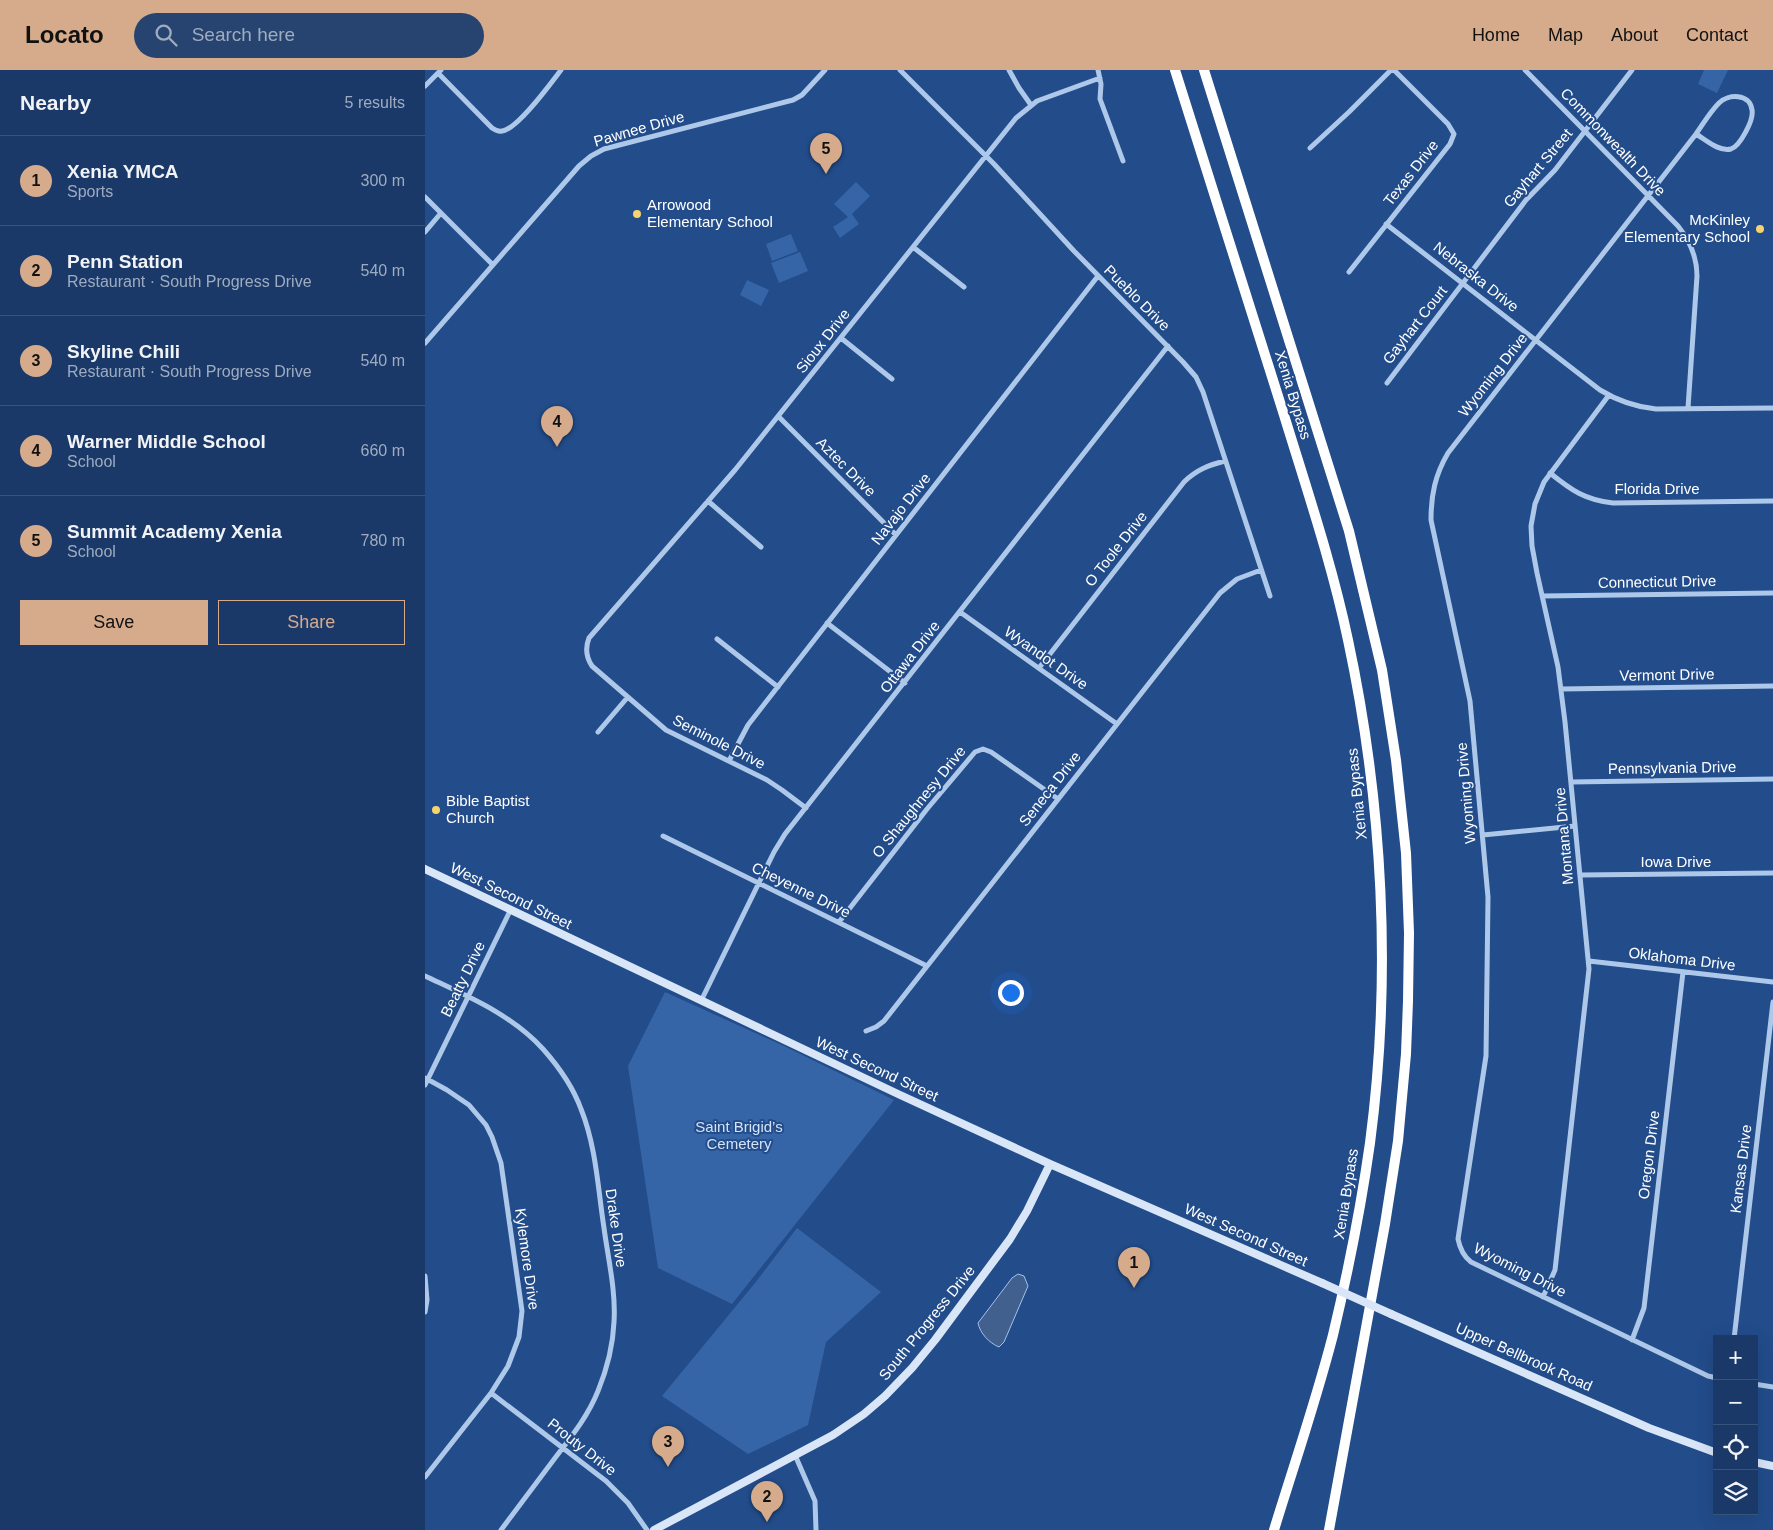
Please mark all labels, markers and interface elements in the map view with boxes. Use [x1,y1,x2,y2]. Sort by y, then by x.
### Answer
search box [134,13,484,58]
text: Locato [25,21,104,48]
icon: search [152,21,180,49]
text: Search here [192,24,295,45]
text: Home [1472,25,1520,45]
text: Map [1548,25,1583,45]
text: About [1611,25,1658,45]
text: Contact [1686,25,1748,45]
street label: Commonwealth Drive [1557,84,1669,199]
text: Nearby [20,91,91,114]
text: 5 results [345,94,405,111]
street label: Pawnee Drive [592,107,686,150]
street label: Gayhart Street [1500,124,1576,211]
pin: 5 [810,133,842,174]
street label: Texas Drive [1380,137,1441,209]
text: Xenia YMCA [67,161,179,182]
text: 1 [32,172,40,189]
text: 300 m [361,172,405,189]
text: Sports [67,183,113,200]
place label: Arrowood Elementary School [647,196,773,230]
marker: Arrowood Elementary School [631,208,643,220]
place label: McKinley Elementary School [1624,211,1750,245]
marker: McKinley Elementary School [1754,223,1766,235]
street label: Nebraska Drive [1430,238,1522,315]
text: Penn Station [67,251,183,272]
street label: Pueblo Drive [1101,261,1174,334]
text: 2 [32,262,40,279]
text: 540 m [361,262,405,279]
text: Restaurant · South Progress Drive [67,273,312,290]
street label: Gayhart Court [1379,282,1451,367]
street label: Sioux Drive [792,305,853,376]
street label: Wyoming Drive [1455,329,1531,420]
text: Skyline Chili [67,341,180,362]
street label: Xenia Bypass [1272,349,1315,441]
text: 3 [32,352,40,369]
text: 540 m [361,352,405,369]
text: Restaurant · South Progress Drive [67,363,312,380]
pin: 4 [541,406,573,447]
text: Warner Middle School [67,431,266,452]
street label: Aztec Drive [813,434,879,500]
text: 4 [32,442,40,459]
text: 660 m [361,442,405,459]
text: School [67,453,116,470]
street label: Navajo Drive [867,470,934,548]
street label: Florida Drive [1614,480,1700,497]
street label: O Toole Drive [1081,508,1150,590]
text: Summit Academy Xenia [67,521,282,542]
text: 5 [32,532,40,549]
text: 780 m [361,532,405,549]
text: School [67,543,116,560]
street label: Connecticut Drive [1598,572,1716,591]
button: Save [20,600,208,645]
button: Share [218,600,405,645]
street label: Ottawa Drive [876,617,943,696]
street label: Wyandot Drive [1001,622,1091,693]
street label: Vermont Drive [1619,665,1715,684]
street label: Seminole Drive [670,711,768,772]
street label: Wyoming Drive [1453,742,1478,844]
street label: O Shaughnesy Drive [868,743,969,861]
street label: Seneca Drive [1015,748,1084,829]
street label: Xenia Bypass [1343,748,1370,841]
street label: Pennsylvania Drive [1608,758,1736,777]
street label: Montana Drive [1551,787,1576,885]
place label: Bible Baptist Church [446,792,530,826]
marker: Bible Baptist Church [430,804,442,816]
street label: Iowa Drive [1641,853,1711,870]
street label: Cheyenne Drive [749,858,853,921]
street label: West Second Street [448,859,576,933]
street label: Beatty Drive [437,938,488,1019]
street label: Oklahoma Drive [1628,944,1736,973]
your location [998,980,1024,1006]
street label: West Second Street [813,1033,942,1105]
street label: Oregon Drive [1635,1110,1662,1200]
park label: Saint Brigid’s Cemetery [695,1118,783,1152]
street label: Kansas Drive [1727,1124,1754,1214]
street label: Xenia Bypass [1330,1147,1361,1241]
street label: Drake Drive [603,1188,630,1268]
street label: West Second Street [1182,1200,1311,1270]
street label: Kylemore Drive [512,1207,543,1311]
street label: Wyoming Drive [1471,1239,1569,1300]
pin: 1 [1118,1247,1150,1288]
street label: South Progress Drive [875,1262,978,1383]
street label: Upper Bellbrook Road [1453,1319,1595,1394]
map controls [1713,1335,1758,1515]
button: + [1713,1335,1758,1380]
button: − [1713,1380,1758,1425]
street label: Prouty Drive [545,1415,620,1479]
button: locate [1713,1425,1758,1470]
pin: 3 [652,1426,684,1467]
button: layers [1713,1470,1758,1515]
pin: 2 [751,1481,783,1522]

